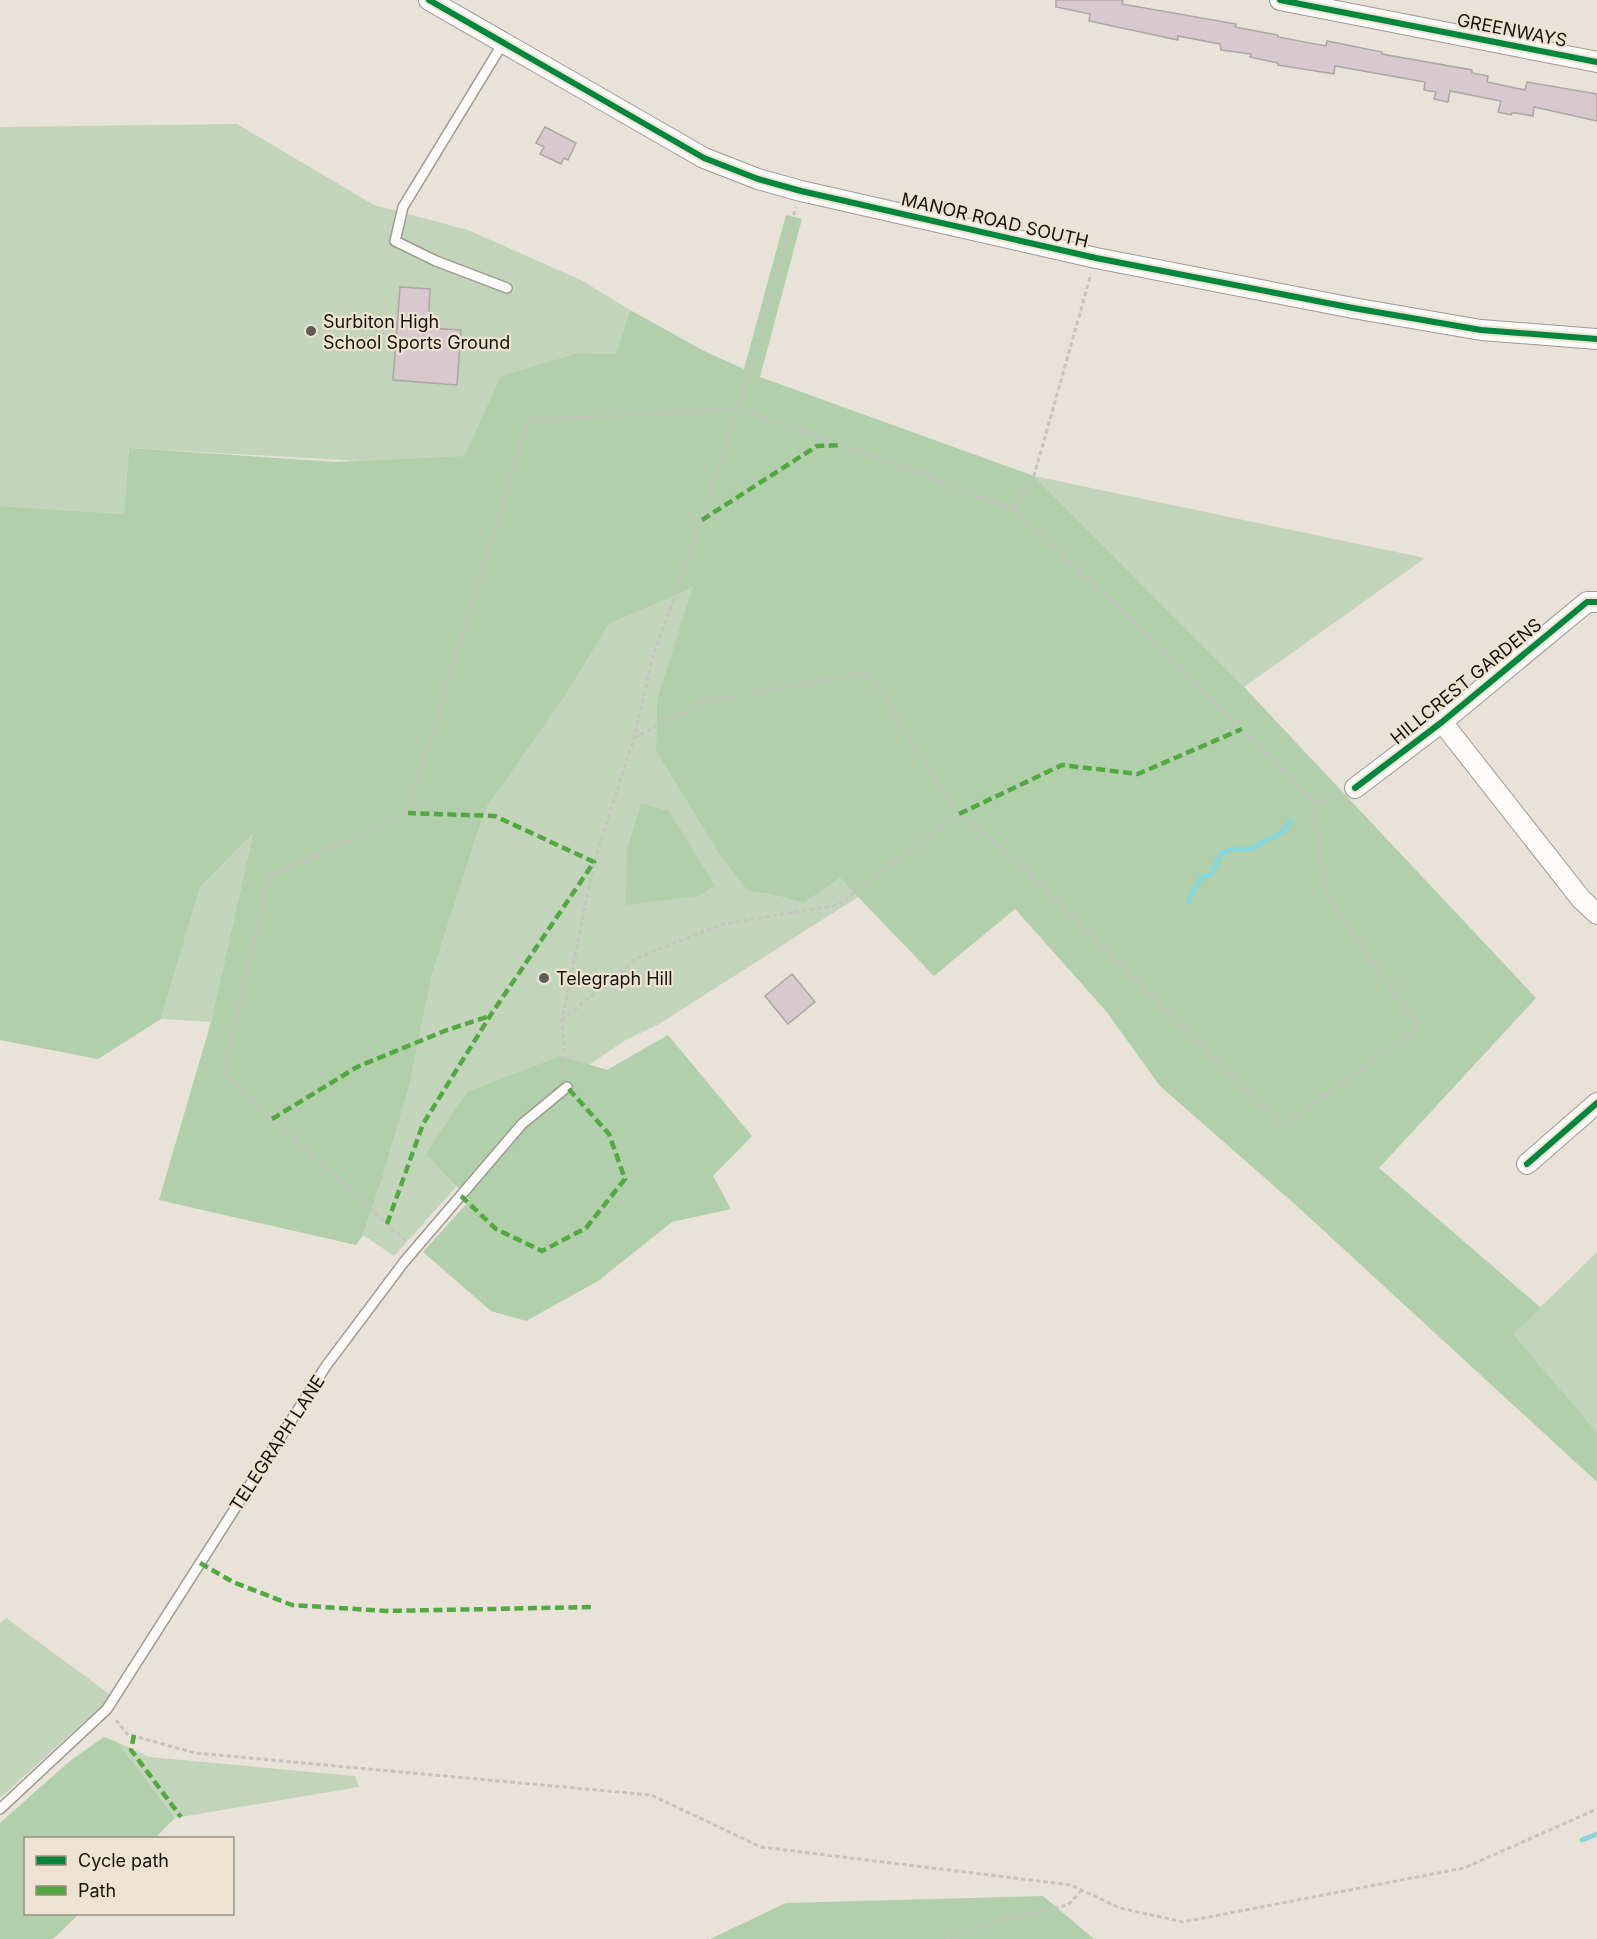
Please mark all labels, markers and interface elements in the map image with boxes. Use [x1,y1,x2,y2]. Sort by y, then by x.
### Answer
street label: GREENWAYS [1455,9,1569,51]
street label: MANOR ROAD SOUTH [899,188,1091,252]
place label: Surbiton High School Sports Ground [323,311,510,353]
marker: Surbiton High School Sports Ground [304,324,318,338]
street label: HILLCREST GARDENS [1386,614,1546,748]
place label: Telegraph Hill [556,968,673,989]
marker: Telegraph Hill [537,971,551,985]
street label: TELEGRAPH LANE [225,1371,329,1515]
legend [24,1837,234,1915]
text: Cycle path [78,1850,169,1871]
text: Path [78,1880,116,1901]

